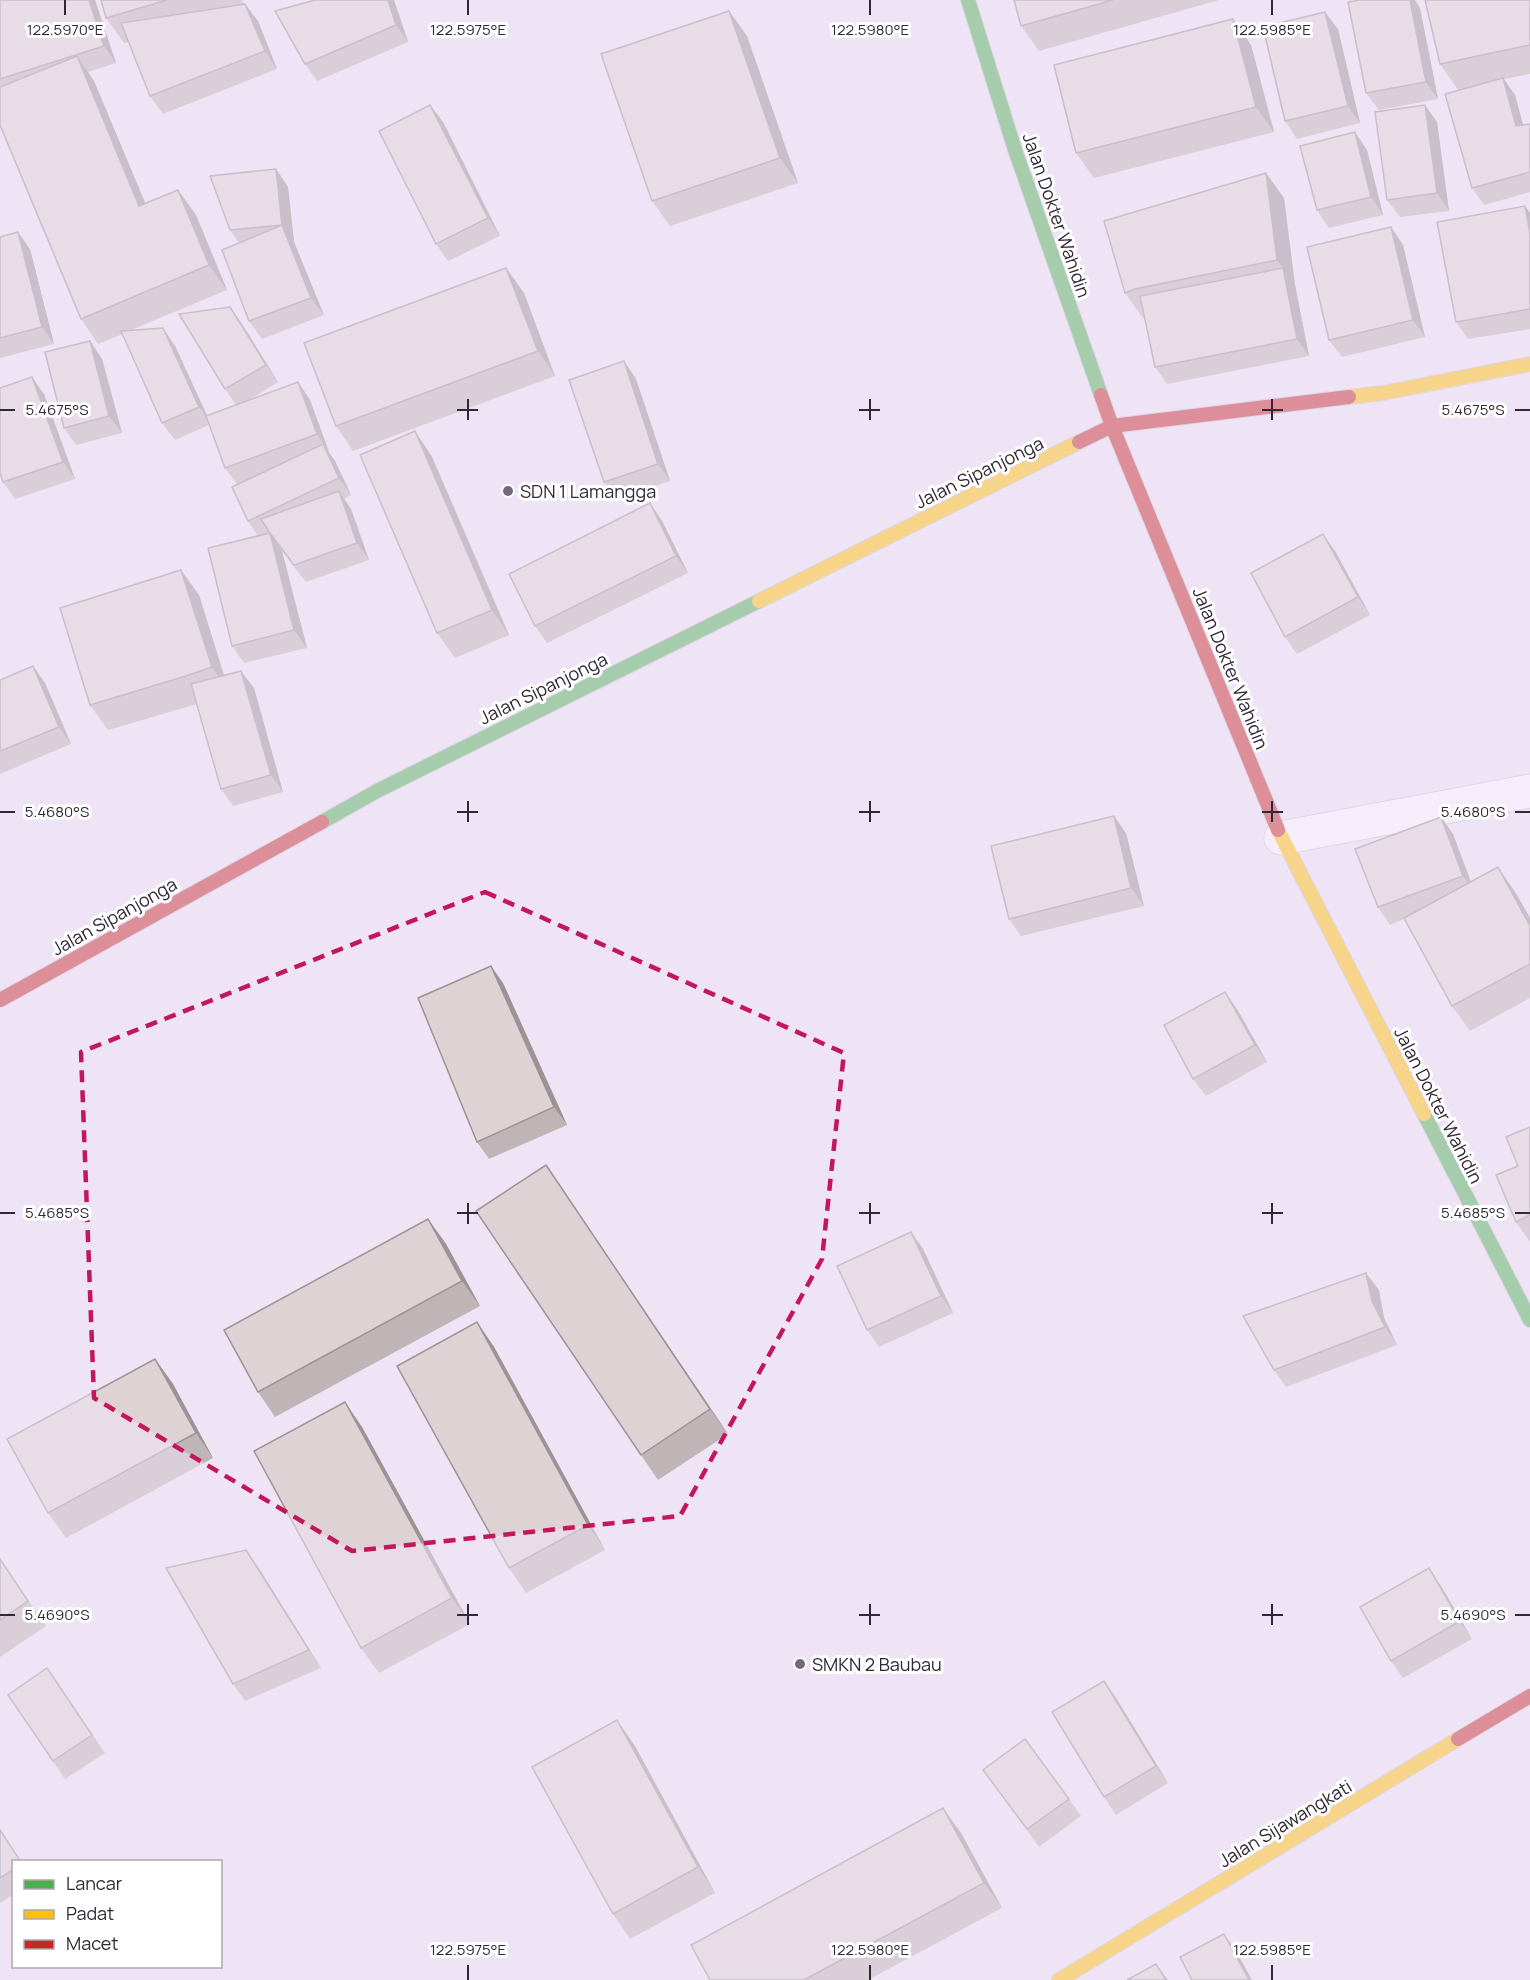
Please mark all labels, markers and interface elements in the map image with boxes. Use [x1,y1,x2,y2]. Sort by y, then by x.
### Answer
text: 122.5970°E [27,19,103,40]
text: 122.5975°E [430,19,506,40]
text: 122.5980°E [831,19,909,40]
text: 122.5985°E [1233,19,1311,40]
street label: Jalan Dokter Wahidin [1018,130,1096,300]
text: 5.4675°S [26,399,88,420]
text: 5.4675°S [1442,399,1504,420]
street label: Jalan Sipanjonga [911,431,1047,513]
place label: SDN 1 Lamangga [520,479,656,503]
marker: SDN 1 Lamangga [501,484,515,498]
street label: Jalan Dokter Wahidin [1188,584,1274,752]
street label: Jalan Sipanjonga [475,647,611,729]
text: 5.4680°S [25,801,89,822]
text: 5.4680°S [1441,801,1505,822]
street label: Jalan Sipanjonga [47,872,181,960]
street label: Jalan Dokter Wahidin [1389,1023,1489,1187]
text: 5.4685°S [25,1202,89,1223]
text: 5.4685°S [1441,1202,1505,1223]
text: 5.4690°S [25,1604,89,1625]
text: 5.4690°S [1441,1604,1505,1625]
place label: SMKN 2 Baubau [812,1652,942,1676]
marker: SMKN 2 Baubau [793,1657,807,1671]
street label: Jalan Sijawangkati [1214,1774,1356,1872]
legend [12,1860,222,1968]
text: Lancar [66,1871,123,1895]
text: Padat [66,1901,114,1925]
text: Macet [66,1931,119,1955]
text: 122.5975°E [430,1939,506,1960]
text: 122.5980°E [831,1939,909,1960]
text: 122.5985°E [1233,1939,1311,1960]

